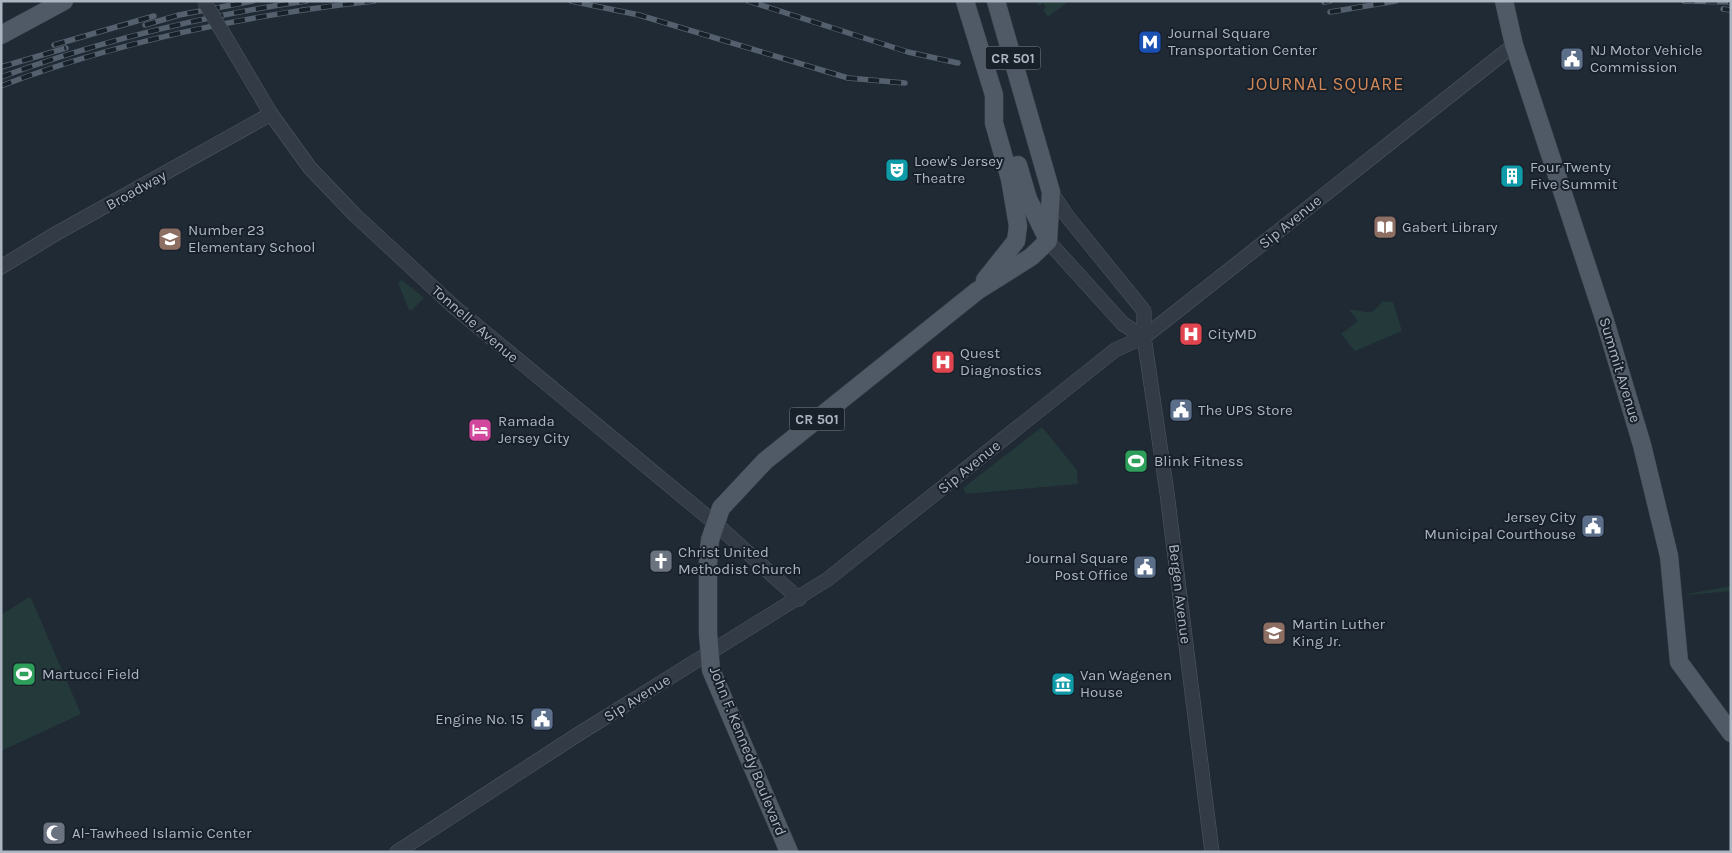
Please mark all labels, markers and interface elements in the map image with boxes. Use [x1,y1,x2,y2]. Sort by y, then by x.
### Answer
place label: Journal Square Transportation Center [1168,24,1318,59]
metro station icon: Journal Square Transportation Center [1137,29,1163,55]
place label: NJ Motor Vehicle Commission [1590,41,1702,76]
road number: CR 501 [986,46,1040,70]
public building icon: NJ Motor Vehicle Commission [1559,46,1585,72]
district label: JOURNAL SQUARE [1248,73,1404,95]
place label: Loew's Jersey Theatre [914,152,1003,187]
theatre icon: Loew's Jersey Theatre [884,157,910,183]
place label: Four Twenty Five Summit [1530,158,1618,193]
building icon: Four Twenty Five Summit [1499,163,1525,189]
street label: Broadway [103,166,169,214]
street label: Sip Avenue [1255,191,1325,253]
library icon: Gabert Library [1372,214,1398,240]
place label: Gabert Library [1402,218,1498,236]
place label: Number 23 Elementary School [188,221,315,256]
school or university icon: Number 23 Elementary School [157,226,183,252]
street label: Tonnelle Avenue [428,281,522,367]
street label: Summit Avenue [1595,315,1645,425]
hospital icon: CityMD [1178,321,1204,347]
place label: CityMD [1208,325,1257,343]
place label: Quest Diagnostics [960,344,1042,379]
hospital icon: Quest Diagnostics [930,349,956,375]
public building icon: The UPS Store [1168,397,1194,423]
place label: The UPS Store [1198,401,1293,419]
road number: CR 501 [790,408,844,430]
place label: Ramada Jersey City [498,412,570,447]
hotel icon: Ramada Jersey City [467,417,493,443]
street label: Sip Avenue [934,436,1004,498]
sports icon: Blink Fitness [1123,448,1149,474]
place label: Blink Fitness [1154,452,1244,470]
place label: Jersey City Municipal Courthouse [1424,508,1576,543]
public building icon: Jersey City Municipal Courthouse [1580,513,1606,539]
place label: Christ United Methodist Church [678,543,801,578]
street label: Bergen Avenue [1165,543,1195,645]
church icon: Christ United Methodist Church [648,548,674,574]
place label: Journal Square Post Office [1026,549,1128,584]
public building icon: Journal Square Post Office [1132,554,1158,580]
place label: Martin Luther King Jr. [1292,615,1386,650]
school or university icon: Martin Luther King Jr. [1261,620,1287,646]
sports icon: Martucci Field [11,661,37,687]
street label: John F. Kennedy Boulevard [706,664,790,838]
place label: Martucci Field [42,665,140,683]
place label: Van Wagenen House [1080,666,1172,701]
street label: Sip Avenue [600,670,674,726]
museum icon: Van Wagenen House [1050,671,1076,697]
public building icon: Engine No. 15 [529,706,555,732]
place label: Engine No. 15 [435,710,524,728]
mosque icon: Al-Tawheed Islamic Center [41,820,67,846]
place label: Al-Tawheed Islamic Center [72,824,252,842]

